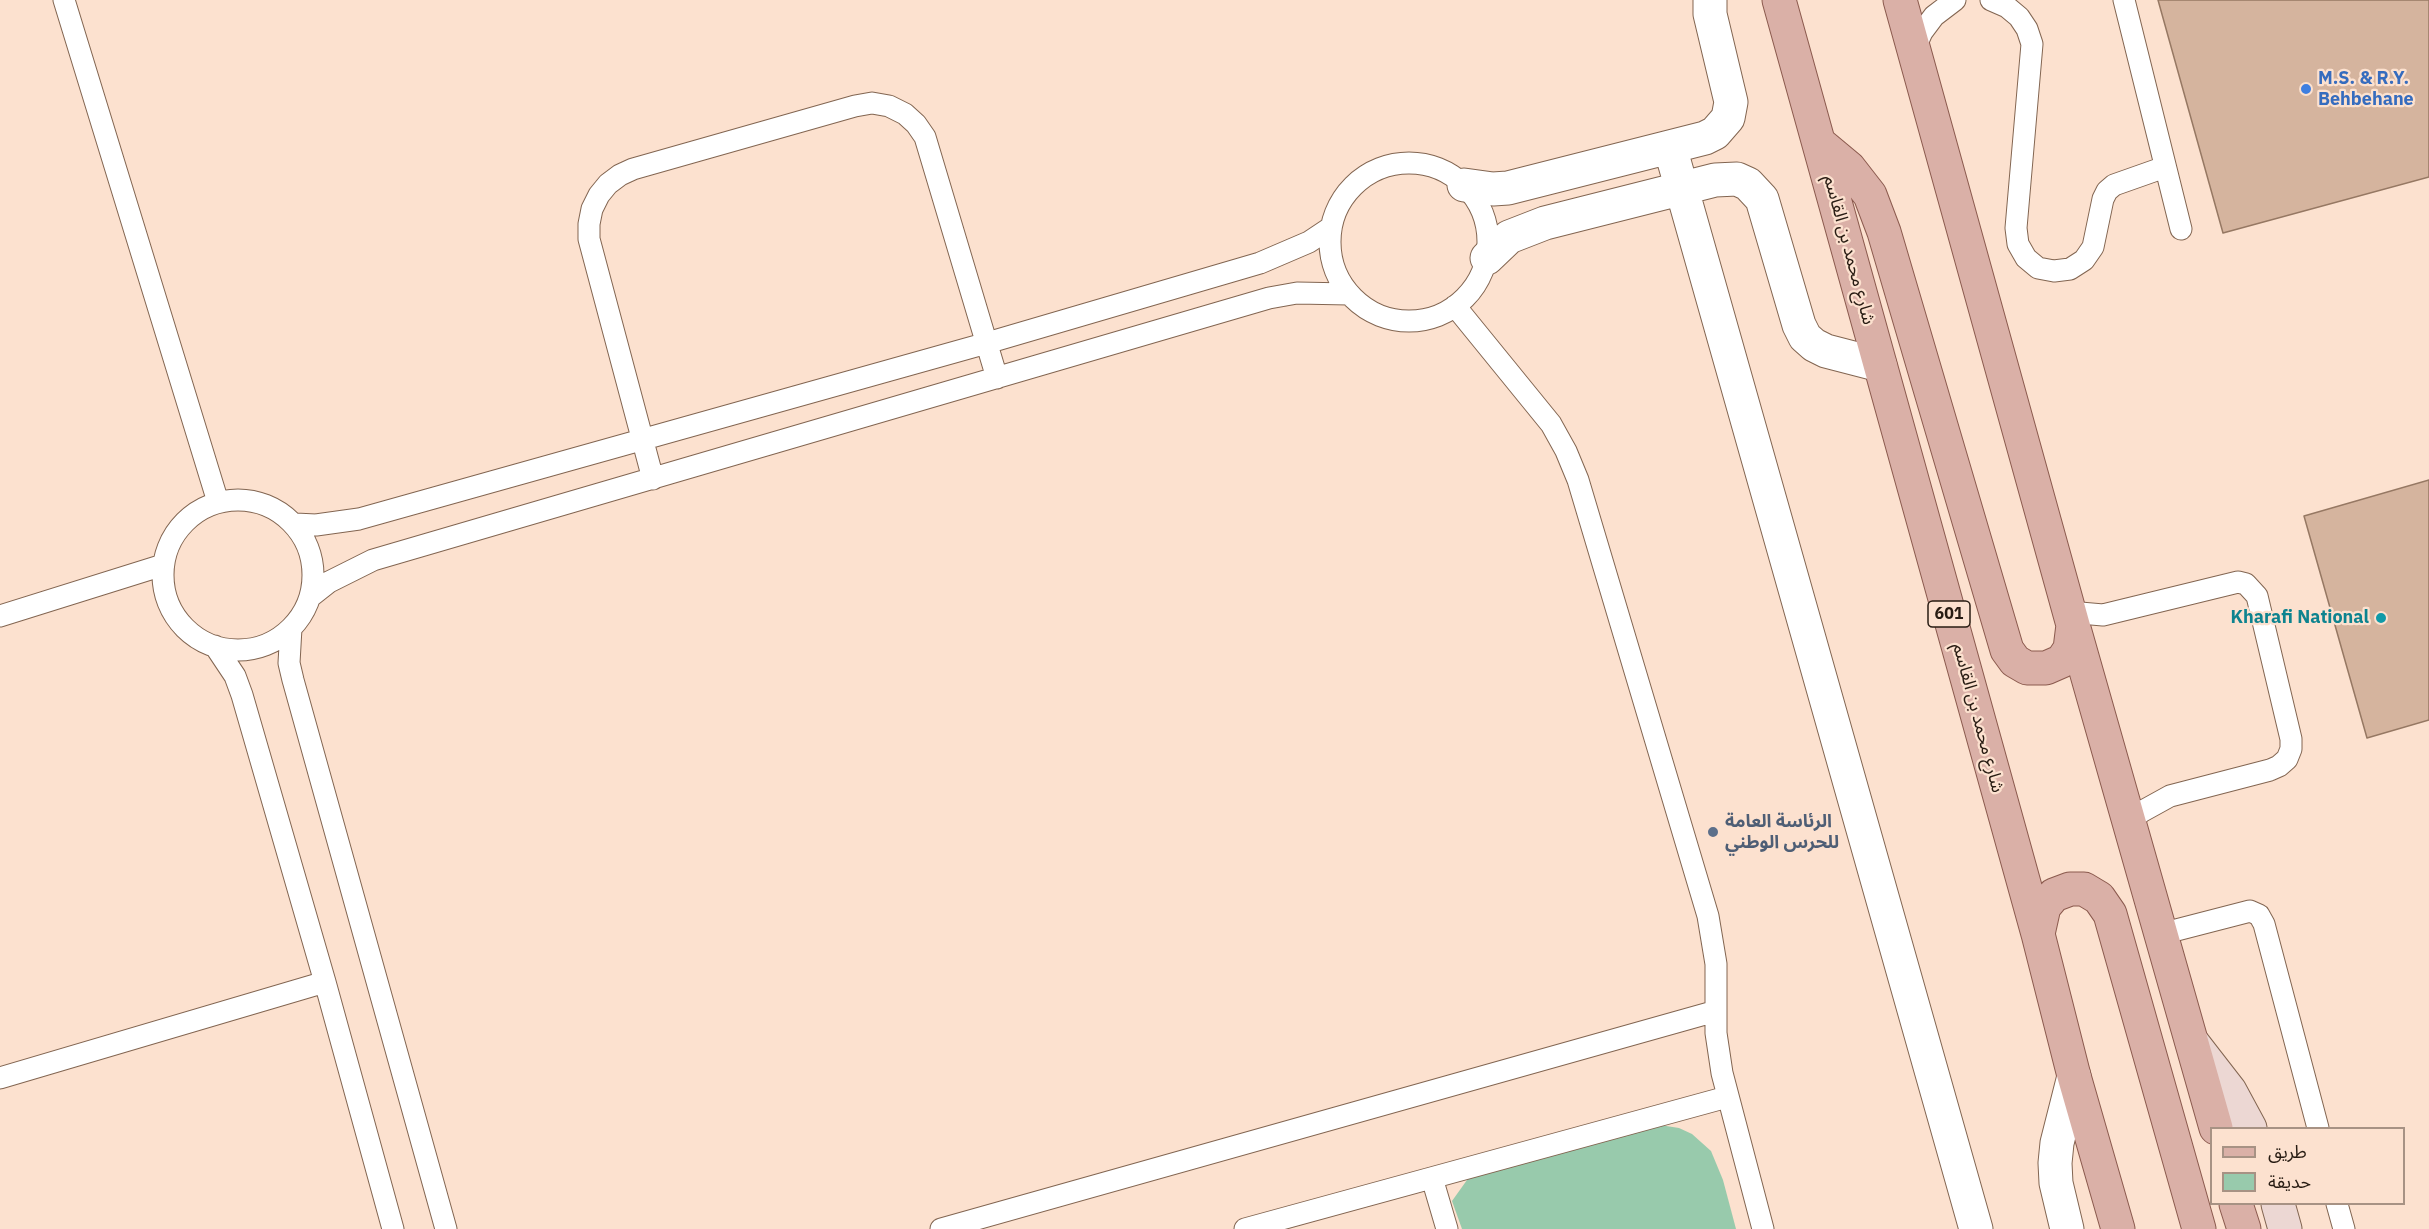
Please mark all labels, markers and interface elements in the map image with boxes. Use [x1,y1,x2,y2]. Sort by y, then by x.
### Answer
place label: M.S. & R.Y. Behbehane [2318,68,2414,110]
marker: M.S. & R.Y. Behbehane [2299,82,2313,96]
street label: شارع محمد بن القاسم [1819,173,1879,327]
road number: 601 [1928,601,1970,627]
place label: Kharafi National [2231,607,2369,629]
marker: Kharafi National [2374,611,2388,625]
street label: شارع محمد بن القاسم [1948,641,2008,795]
place label: الرئاسة العامة للحرس الوطني [1725,811,1839,854]
marker: الرئاسة العامة للحرس الوطني [1706,825,1720,839]
legend [2210,1127,2405,1205]
text: طريق [2268,1140,2307,1163]
text: حديقة [2268,1170,2311,1193]

